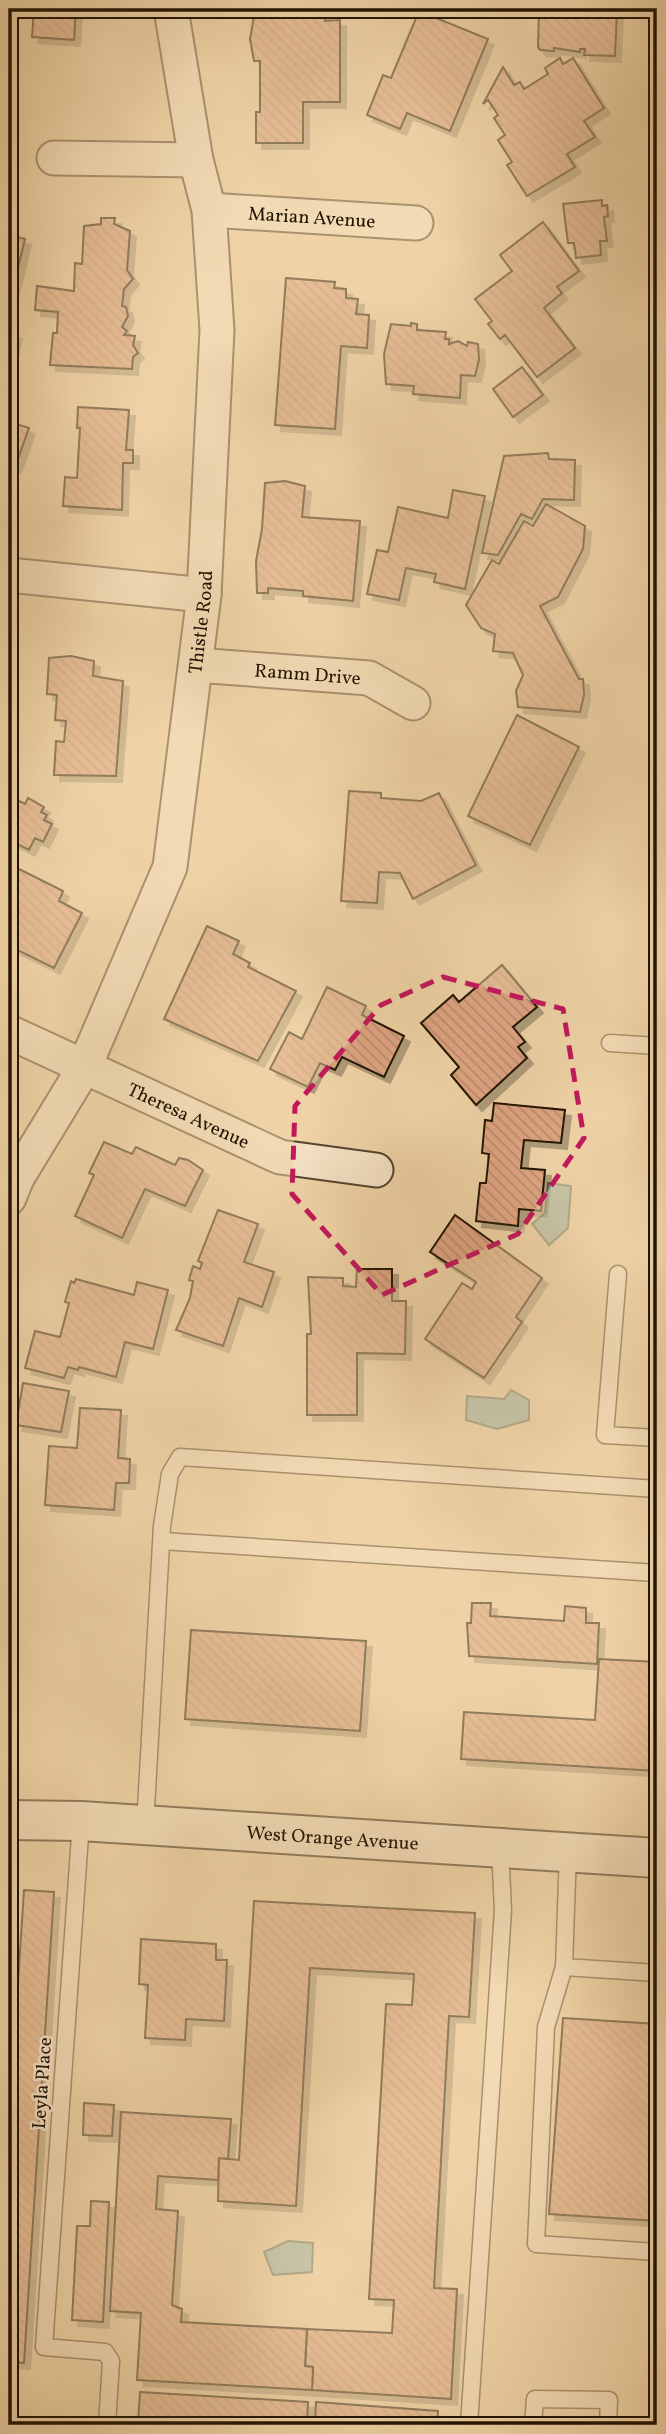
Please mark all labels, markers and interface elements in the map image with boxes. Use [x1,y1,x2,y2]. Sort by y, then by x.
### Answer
street label: Marian Avenue [247,201,376,235]
street label: Thistle Road [183,570,220,675]
street label: Ramm Drive [254,658,362,692]
street label: Theresa Avenue [123,1077,253,1156]
street label: West Orange Avenue [245,1821,419,1858]
street label: Leyla Place [27,2036,59,2130]

